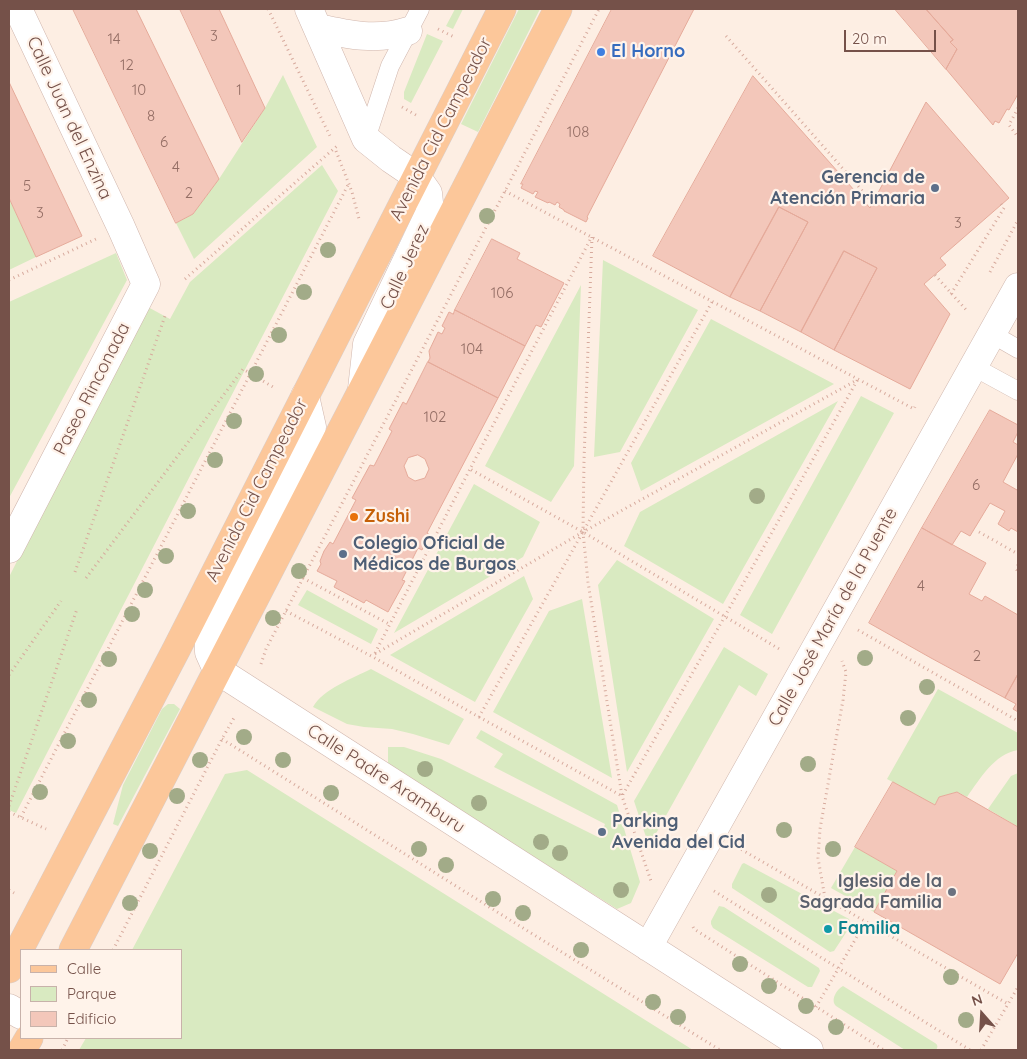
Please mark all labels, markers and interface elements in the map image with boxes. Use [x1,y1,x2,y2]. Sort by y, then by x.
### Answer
scale bar [847,20,940,52]
house number: 3 [210,27,218,45]
text: 20 m [852,29,887,48]
house number: 14 [107,30,121,48]
street label: Calle Juan del Enzina [22,33,116,203]
street label: Avenida Cid Campeador [385,34,497,224]
place label: El Horno [611,41,685,63]
marker: El Horno [595,46,607,58]
house number: 12 [120,56,134,74]
house number: 10 [132,81,146,99]
house number: 1 [236,81,242,99]
house number: 8 [147,107,155,125]
house number: 108 [567,123,589,141]
house number: 6 [160,133,168,151]
house number: 4 [172,158,180,176]
place label: Gerencia de Atención Primaria [770,167,925,210]
house number: 5 [23,177,31,195]
marker: Gerencia de Atención Primaria [929,182,941,194]
house number: 2 [185,184,193,202]
house number: 3 [36,204,44,222]
house number: 3 [954,214,962,232]
street label: Calle Jerez [376,221,434,313]
house number: 106 [491,284,513,302]
street label: Paseo Rinconada [49,319,135,459]
house number: 104 [461,340,483,358]
street label: Avenida Cid Campeador [201,395,313,585]
house number: 102 [424,408,446,426]
house number: 6 [972,476,980,494]
street label: Calle José María de la Puente [764,504,902,730]
place label: Zushi [364,506,410,528]
marker: Zushi [348,511,360,523]
place label: Colegio Oficial de Médicos de Burgos [353,533,516,576]
marker: Colegio Oficial de Médicos de Burgos [337,548,349,560]
house number: 4 [917,577,925,595]
house number: 2 [973,647,981,665]
street label: Calle Padre Aramburu [303,720,469,838]
place label: Parking Avenida del Cid [612,811,745,854]
marker: Parking Avenida del Cid [596,826,608,838]
place label: Iglesia de la Sagrada Familia [800,871,942,914]
marker: Iglesia de la Sagrada Familia [946,886,958,898]
place label: Familia [838,918,900,940]
marker: Familia [822,923,834,935]
legend [20,949,182,1039]
text: Calle [67,959,101,978]
text: Parque [67,984,117,1003]
north arrow [957,989,1007,1039]
text: N [969,990,985,1010]
text: Edificio [67,1009,116,1028]

